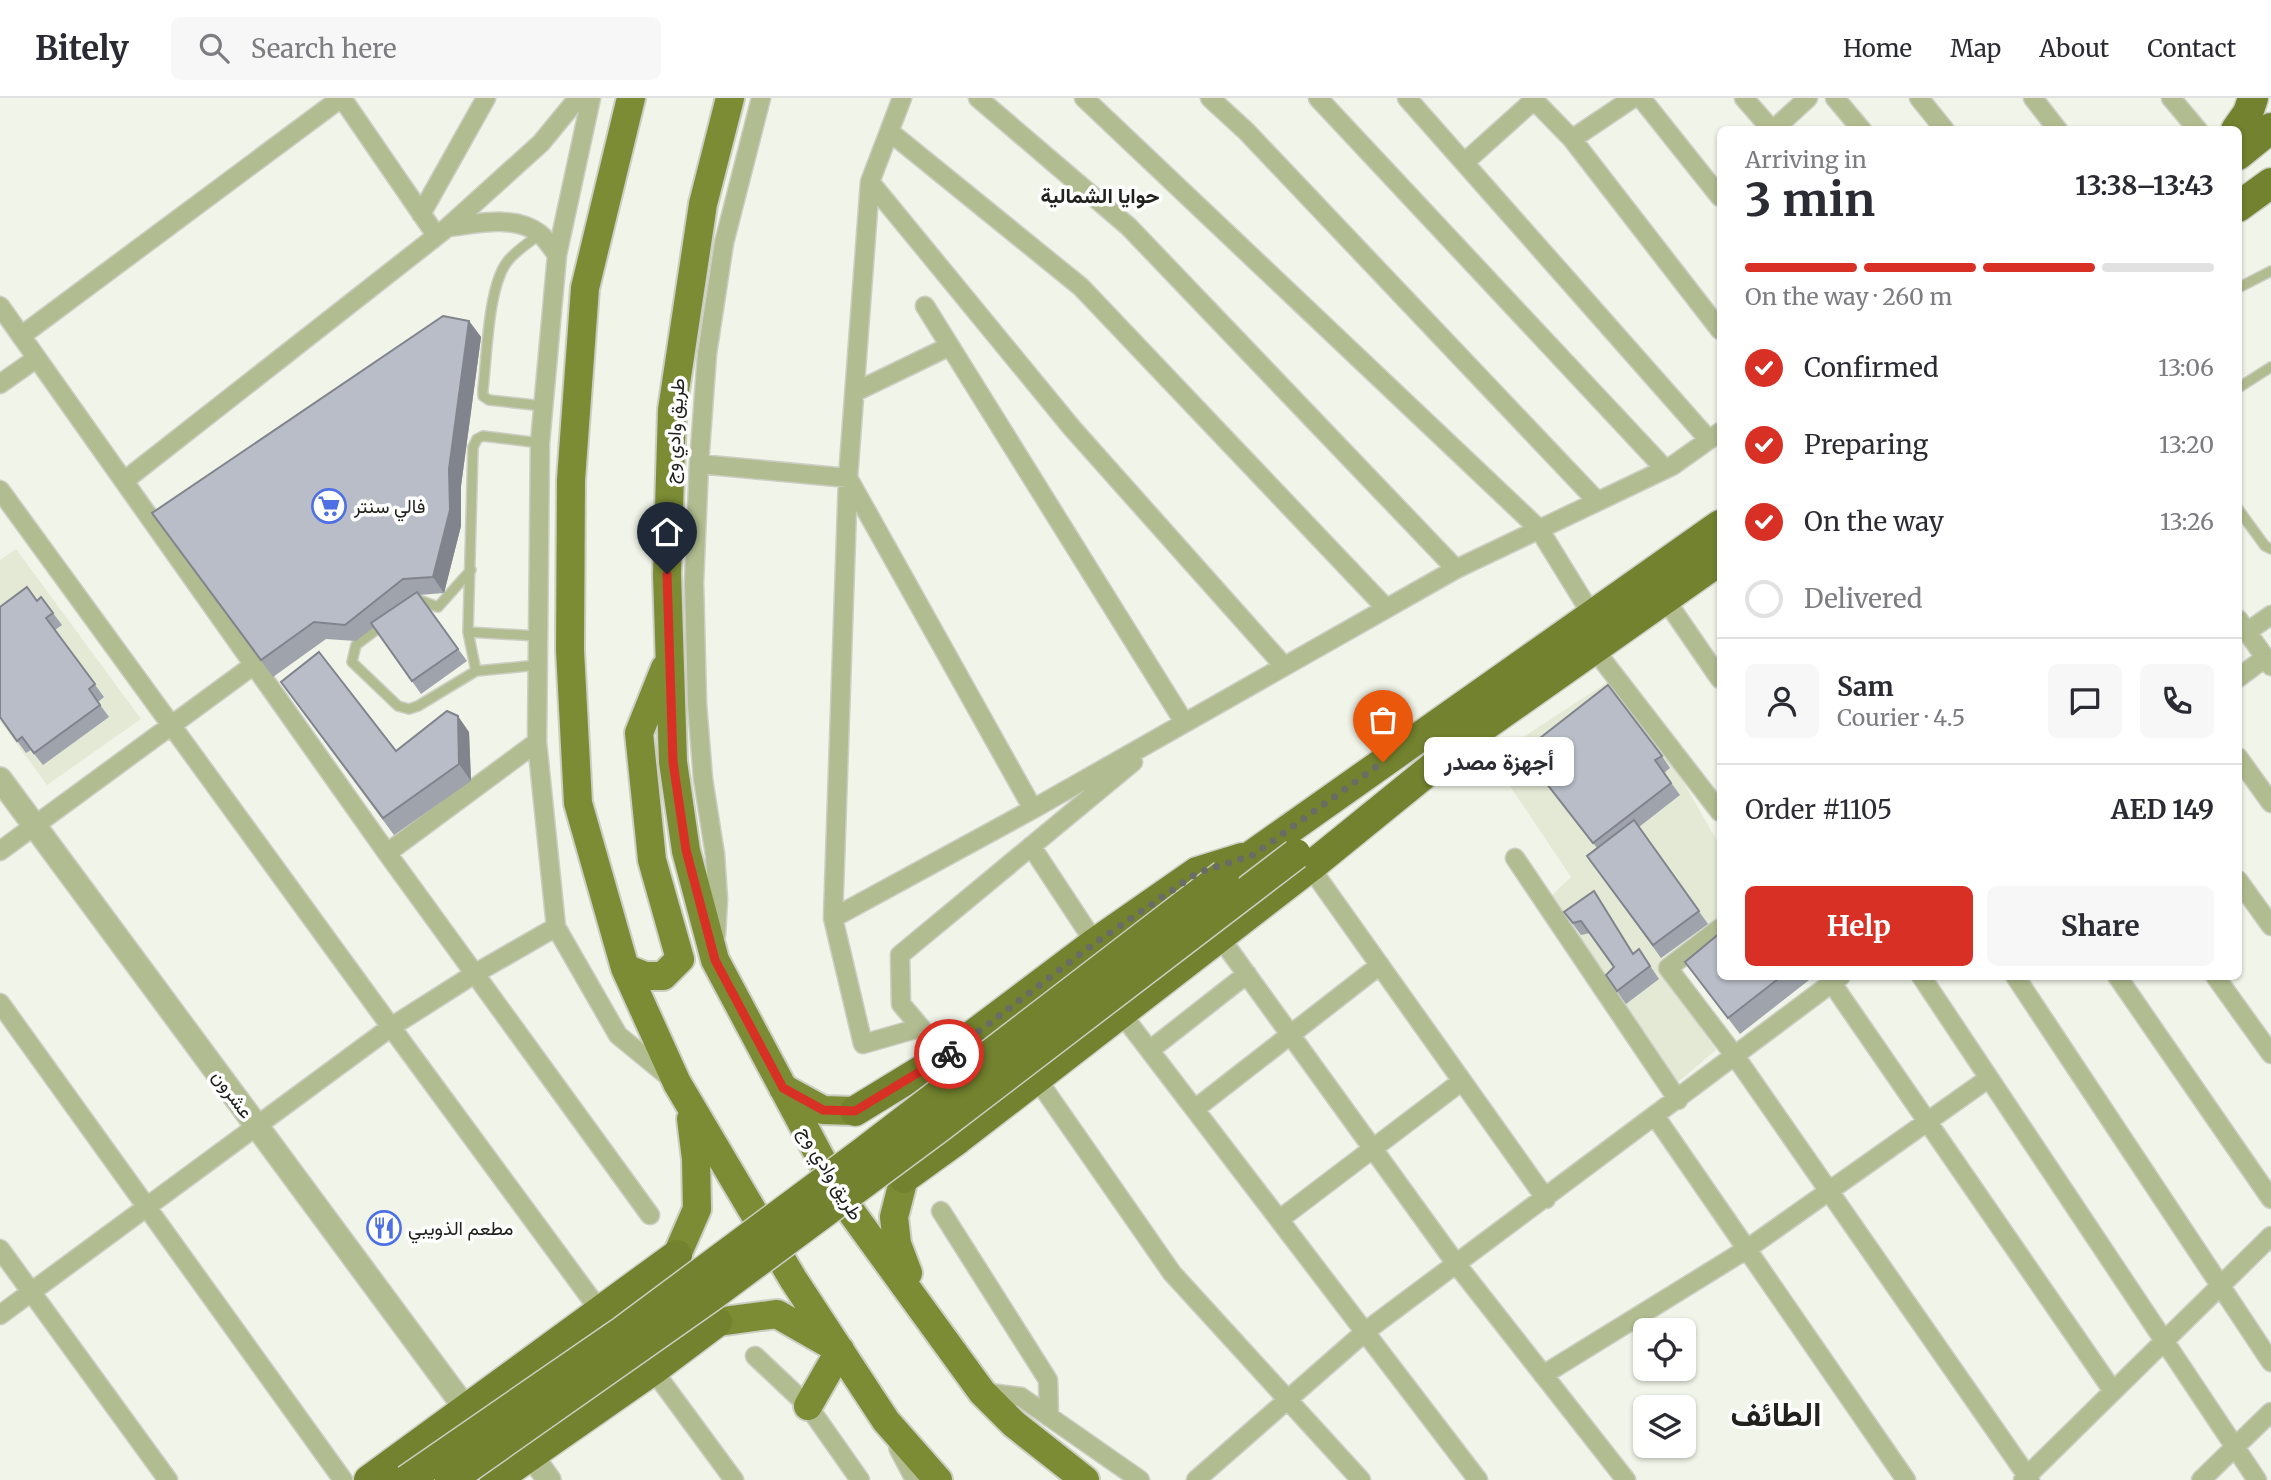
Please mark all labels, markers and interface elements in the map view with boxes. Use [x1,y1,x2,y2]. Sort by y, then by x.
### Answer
search box [171,17,661,80]
text: Bitely [35,28,129,69]
icon: search [195,29,233,67]
text: Search here [251,32,397,65]
text: Home [1843,33,1912,64]
text: Map [1950,33,2001,64]
text: About [2039,33,2109,64]
text: Contact [2147,33,2236,64]
text: Arriving in [1745,145,1867,174]
text: 13:38–13:43 [2075,169,2214,202]
text: 3 min [1745,171,1875,229]
district label: حوايا الشمالية [1040,182,1160,209]
text: On the way · 260 m [1745,282,1952,311]
icon: check [1745,349,1783,387]
text: Confirmed [1804,351,1939,384]
text: 13:06 [2158,353,2214,382]
street label: طريق وادي وج [658,377,694,485]
icon: check [1745,426,1783,464]
text: Preparing [1804,428,1928,461]
text: 13:20 [2159,430,2214,459]
supermarket icon: فالي سنتر [310,487,348,525]
place label: فالي سنتر [353,494,426,522]
pin [637,502,697,574]
icon: check [1745,503,1783,541]
text: On the way [1804,505,1944,538]
text: 13:26 [2160,507,2214,536]
icon: home [648,513,686,551]
text: Delivered [1804,582,1923,615]
button: person [1745,664,1819,738]
button: chat [2048,664,2122,738]
button: phone [2140,664,2214,738]
text: Sam [1837,670,1894,703]
pin [1353,690,1413,762]
icon: bag [1364,701,1402,739]
text: Courier · 4.5 [1837,703,1965,732]
callout: أجهزة مصدر [1425,738,1576,786]
text: أجهزة مصدر [1444,747,1554,776]
text: Order #1105 [1745,793,1892,826]
text: AED 149 [2111,793,2214,826]
button: Help [1745,886,1973,966]
button: Share [1987,886,2214,966]
courier [914,1019,984,1089]
icon: bike [930,1035,968,1073]
street label: عشرون [207,1065,259,1123]
street label: طريق وادي وج [790,1121,869,1227]
restaurant icon: مطعم الذويبي [365,1209,403,1247]
place label: مطعم الذويبي [408,1216,513,1244]
map controls [1633,1318,1696,1458]
button: locate [1633,1318,1696,1381]
district label: الطائف [1730,1394,1822,1435]
button: layers [1633,1395,1696,1458]

